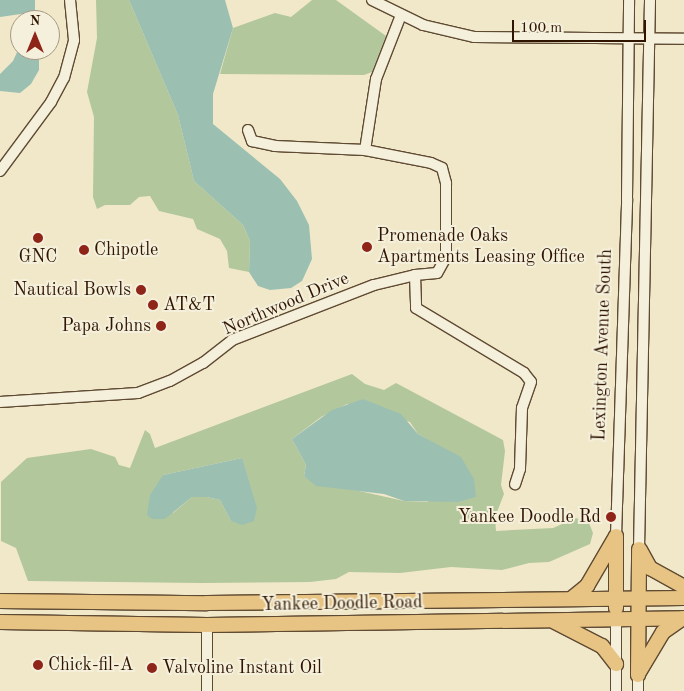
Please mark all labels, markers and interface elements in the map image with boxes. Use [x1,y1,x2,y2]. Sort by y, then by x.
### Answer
north arrow [10,10,60,60]
scale bar [514,10,648,42]
text: N [30,14,40,28]
text: 100 m [520,21,562,36]
place label: Promenade Oaks Apartments Leasing Office [377,226,585,268]
marker: GNC [32,232,44,244]
place label: Chipotle [94,239,158,261]
marker: Promenade Oaks Apartments Leasing Office [361,241,373,253]
marker: Chipotle [78,244,90,256]
place label: GNC [19,246,57,268]
street label: Lexington Avenue South [589,249,617,441]
street label: Northwood Drive [220,268,352,340]
place label: Nautical Bowls [13,279,131,301]
marker: Nautical Bowls [135,284,147,296]
place label: AT&T [163,294,215,316]
marker: AT&T [147,299,159,311]
place label: Papa Johns [61,315,151,337]
marker: Papa Johns [155,320,167,332]
place label: Yankee Doodle Rd [458,506,601,528]
marker: Yankee Doodle Rd [605,511,617,523]
street label: Yankee Doodle Road [261,592,423,616]
place label: Chick-fil-A [48,654,133,676]
place label: Valvoline Instant Oil [162,657,322,679]
marker: Chick-fil-A [32,659,44,671]
marker: Valvoline Instant Oil [146,662,158,674]

